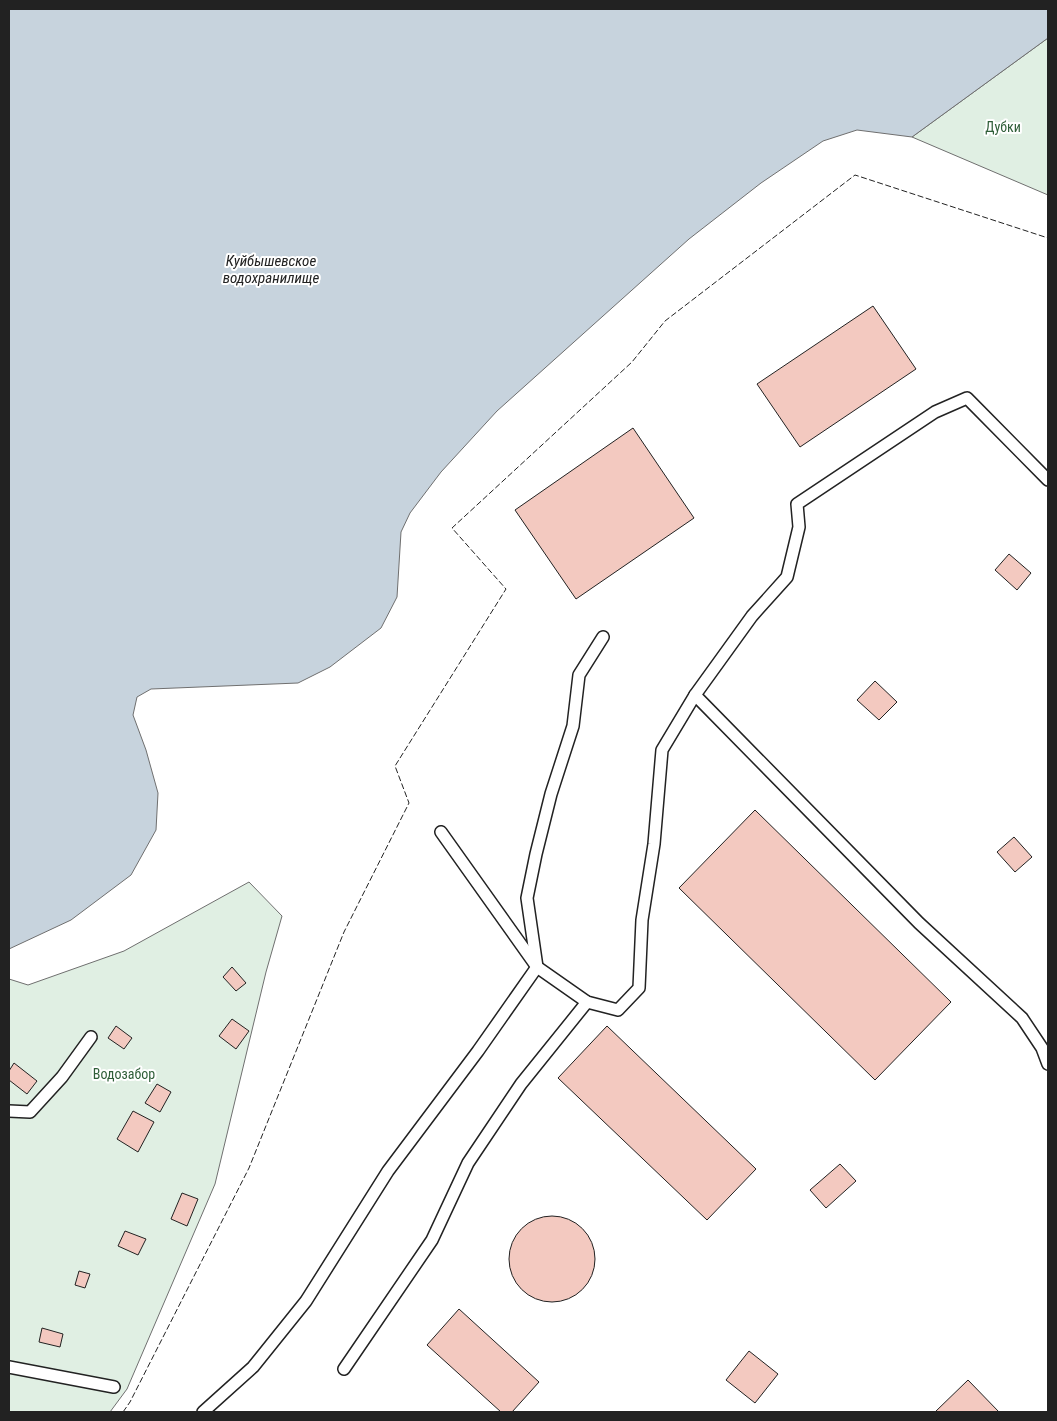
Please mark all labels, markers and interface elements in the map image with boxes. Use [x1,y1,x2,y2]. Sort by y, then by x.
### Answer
park label: Дубки [985,119,1021,135]
water label: Куйбышевское водохранилище [223,252,320,287]
park label: Водозабор [93,1066,155,1082]

